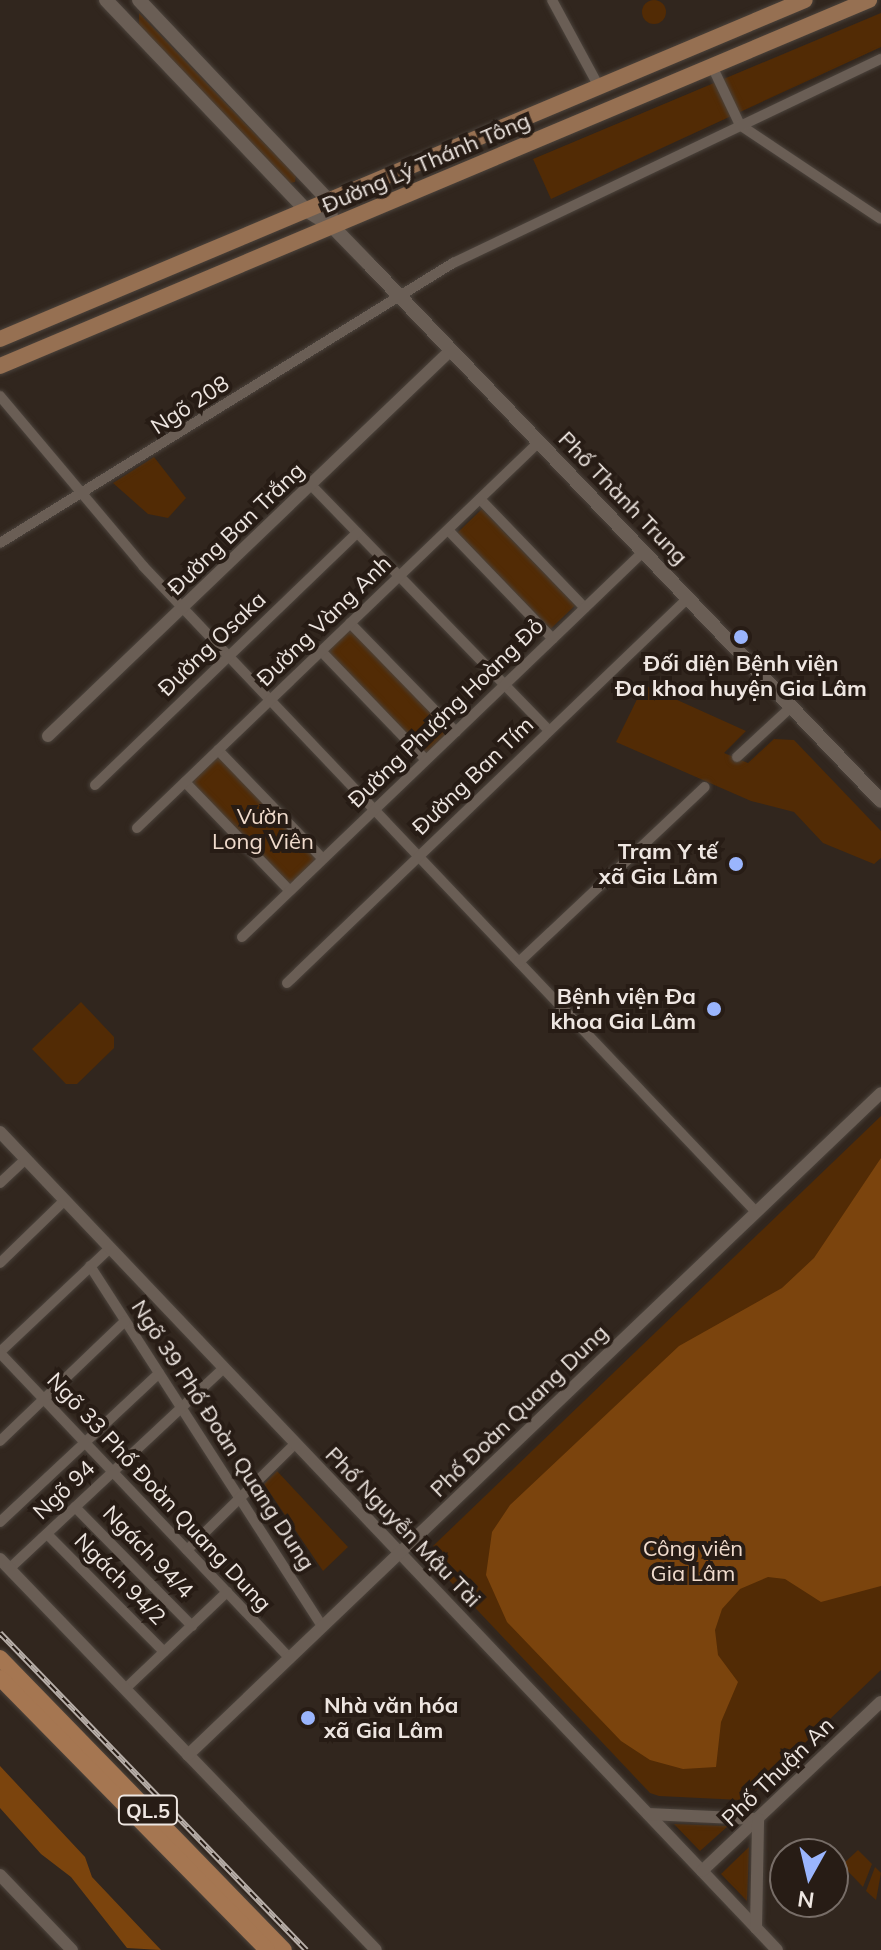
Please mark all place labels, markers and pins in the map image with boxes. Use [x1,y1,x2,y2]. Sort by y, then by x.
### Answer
marker: Đối diện Bệnh viện Đa khoa huyện Gia Lâm [732,628,750,646]
place label: Đối diện Bệnh viện Đa khoa huyện Gia Lâm [615,650,867,702]
place label: Trạm Y tế xã Gia Lâm [599,838,718,890]
marker: Trạm Y tế xã Gia Lâm [725,853,747,875]
place label: Bệnh viện Đa khoa Gia Lâm [550,983,696,1034]
marker: Bệnh viện Đa khoa Gia Lâm [703,998,725,1020]
place label: Nhà văn hóa xã Gia Lâm [324,1692,458,1744]
marker: Nhà văn hóa xã Gia Lâm [299,1709,317,1727]

